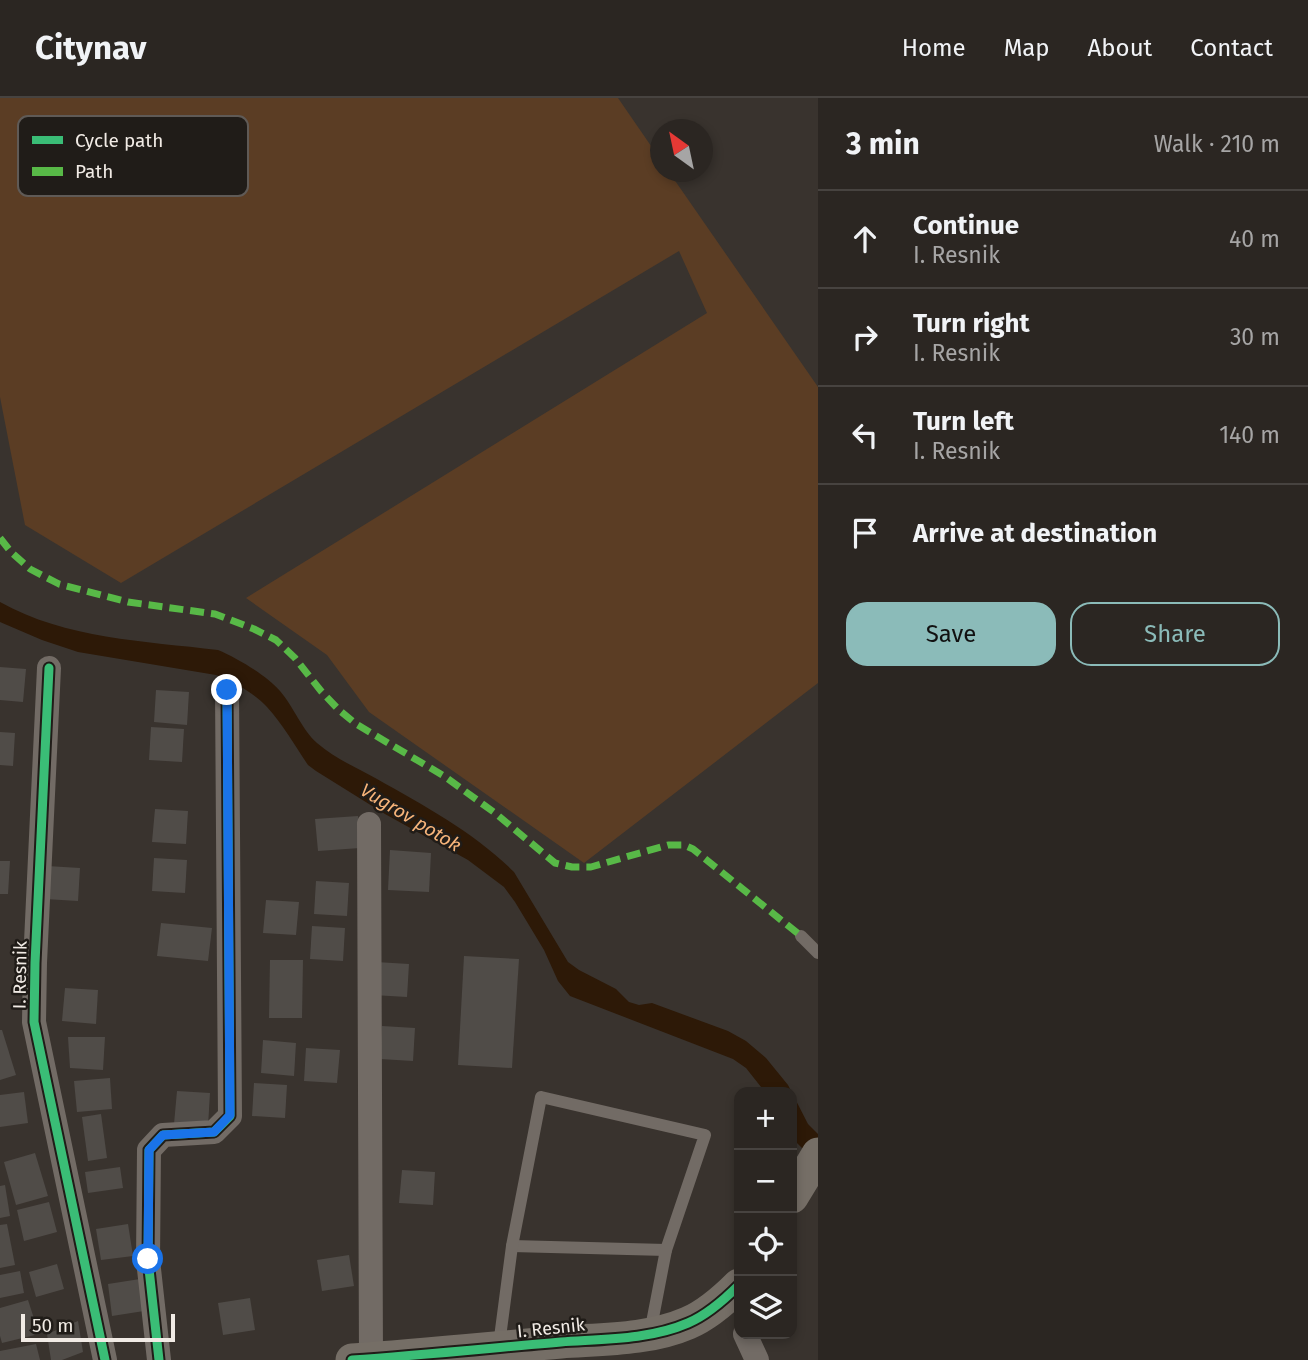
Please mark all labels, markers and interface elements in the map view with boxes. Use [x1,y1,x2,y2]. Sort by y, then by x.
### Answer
text: Citynav [35,28,147,68]
text: Home [902,34,966,62]
text: Map [1004,34,1050,62]
text: About [1088,34,1152,62]
text: Contact [1190,34,1273,62]
legend [18,116,248,196]
north arrow [650,119,713,182]
text: 3 min [846,126,920,162]
text: Cycle path [75,129,163,152]
text: Walk · 210 m [1154,130,1280,158]
text: Path [75,160,113,183]
text: Continue [913,210,1019,241]
icon: ahead [846,220,884,258]
text: 40 m [1229,225,1280,253]
text: I. Resnik [913,241,1000,269]
text: Turn right [913,308,1030,339]
icon: right [846,318,884,356]
text: 30 m [1230,323,1280,351]
text: I. Resnik [913,339,1000,367]
text: Turn left [913,406,1014,437]
icon: left [846,416,884,454]
text: 140 m [1219,421,1280,449]
text: I. Resnik [913,437,1000,465]
icon: arrive [846,514,884,552]
text: Arrive at destination [913,518,1157,549]
button: Save [846,602,1056,666]
button: Share [1070,602,1280,666]
route end [211,674,242,705]
water label: Vugrov potok [356,778,465,857]
street label: I. Resnik [8,940,32,1009]
map controls [734,1087,797,1339]
button: + [734,1087,797,1150]
button: − [734,1150,797,1213]
button: locate [734,1213,797,1276]
route start [132,1243,163,1274]
button: layers [734,1276,797,1339]
scale bar [21,1311,175,1343]
street label: I. Resnik [516,1313,587,1342]
text: 50 m [32,1314,73,1337]

